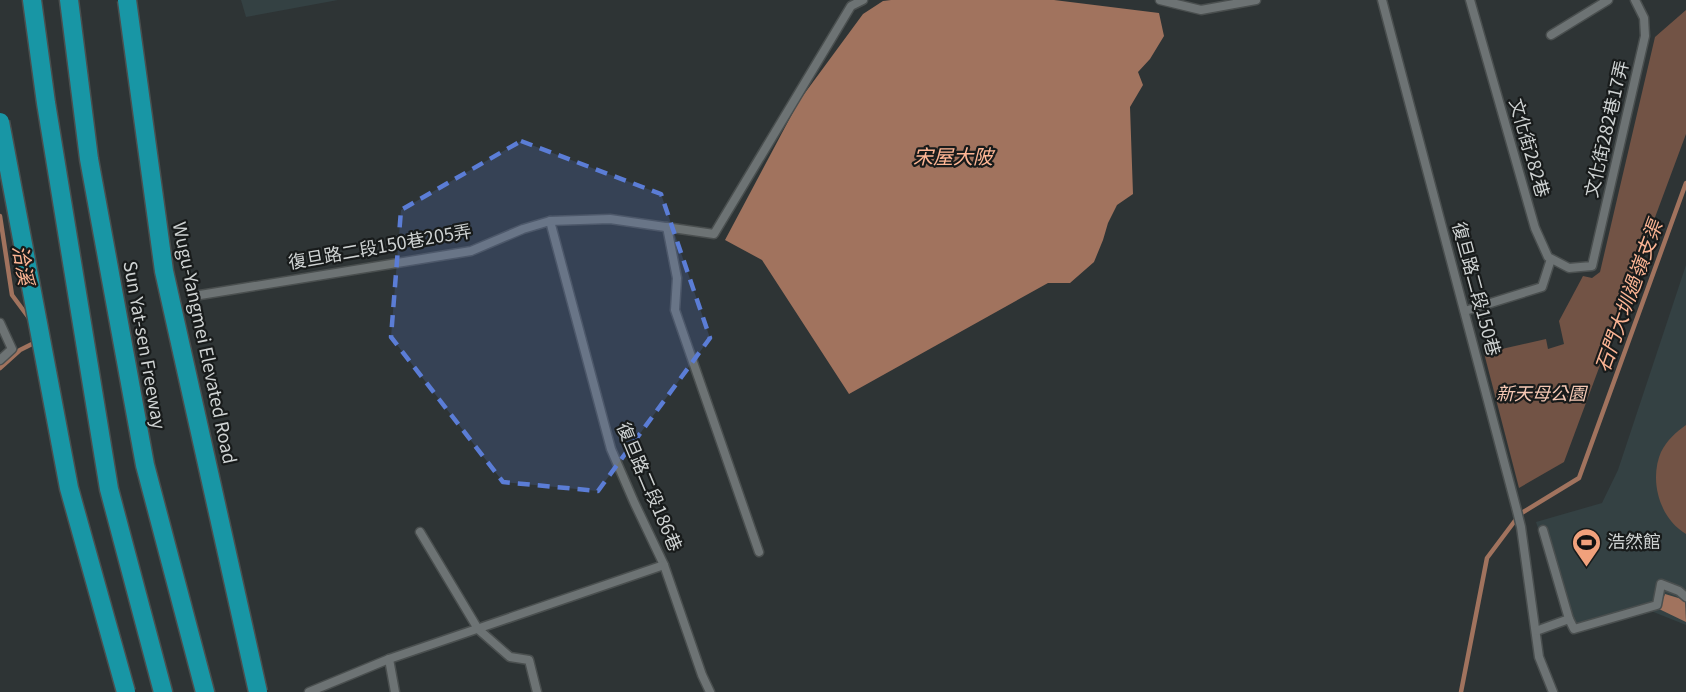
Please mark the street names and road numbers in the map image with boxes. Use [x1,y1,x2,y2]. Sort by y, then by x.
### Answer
street label: 文化街282巷17弄 [1577,57,1633,200]
street label: 文化街282巷 [1504,95,1557,200]
street label: 復旦路二段150巷205弄 [286,216,473,274]
street label: 復旦路二段150巷 [1448,218,1508,358]
street label: Wugu-Yangmei Elevated Road [168,219,244,466]
street label: Sun Yat-sen Freeway [118,258,174,431]
street label: 復旦路二段186巷 [612,418,690,555]

